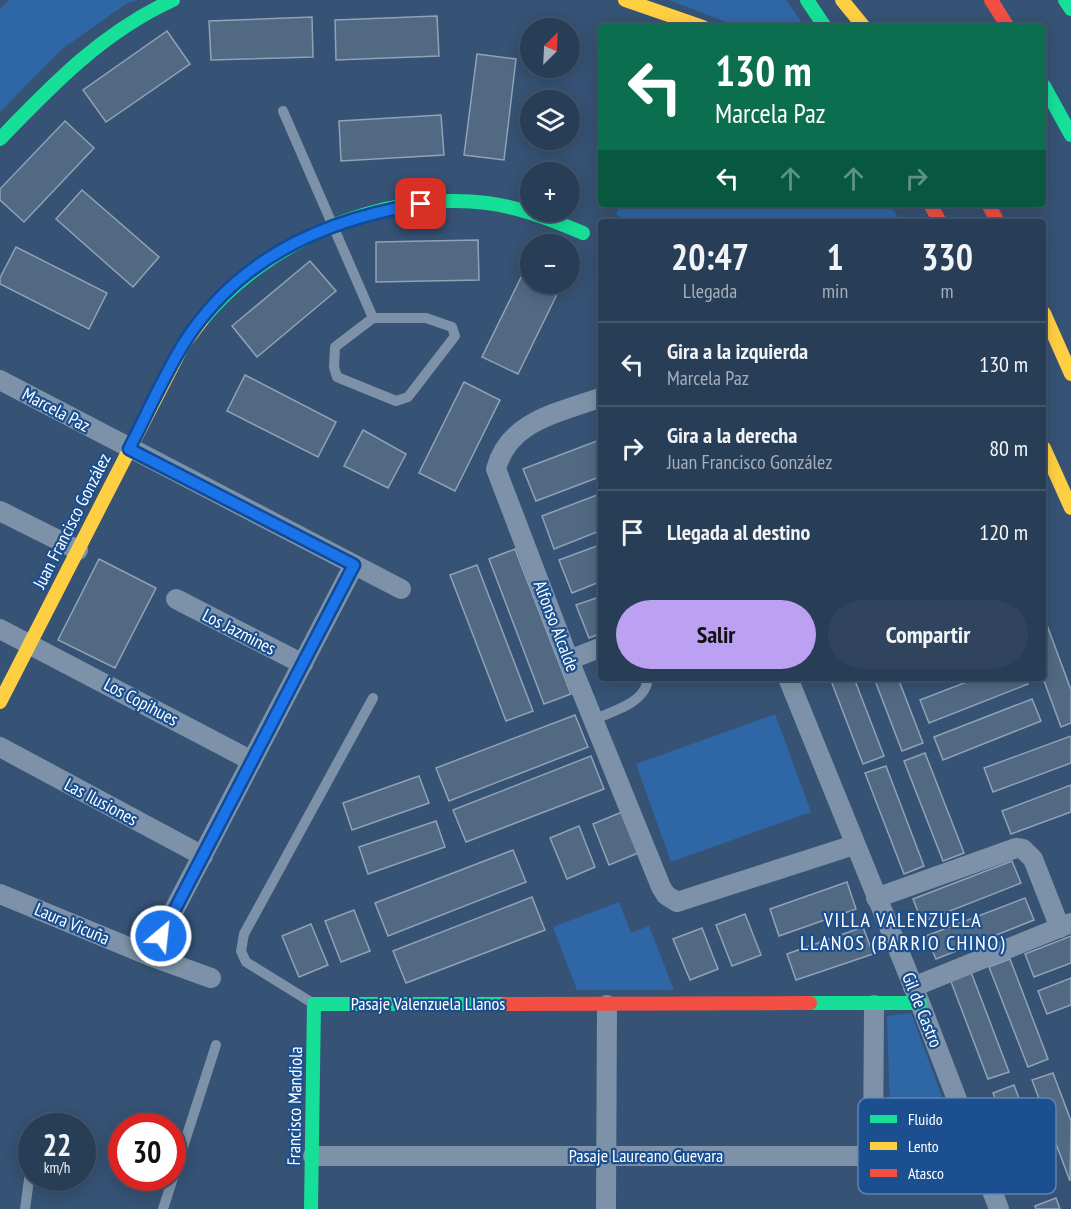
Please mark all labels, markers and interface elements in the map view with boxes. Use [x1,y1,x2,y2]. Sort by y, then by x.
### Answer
north arrow [520,18,580,78]
map controls [520,18,580,294]
text: 130 m [715,43,812,98]
icon: left [616,48,694,126]
button: layers [520,90,580,150]
text: Marcela Paz [715,96,825,130]
button: + [520,162,580,222]
icon: left [711,162,744,195]
icon: ahead [774,162,807,195]
icon: ahead [837,162,870,195]
icon: right [900,162,933,195]
pin [395,178,446,229]
icon: arrive [404,187,437,220]
text: 20:47 [671,233,749,280]
text: 1 [826,233,844,280]
text: 330 [921,233,973,280]
button: − [520,234,580,294]
text: Llegada [683,278,737,304]
text: min [822,278,848,304]
text: m [941,278,954,304]
text: Gira a la izquierda [667,337,808,365]
icon: left [616,348,649,381]
text: 130 m [979,350,1028,378]
text: Marcela Paz [667,365,749,391]
street label: Marcela Paz [18,382,94,437]
text: Gira a la derecha [667,421,797,449]
icon: right [616,432,649,465]
text: 80 m [989,434,1028,462]
street label: Juan Francisco González [27,449,116,593]
text: Juan Francisco González [667,449,832,475]
icon: arrive [616,516,649,549]
text: Llegada al destino [667,518,810,546]
text: 120 m [979,518,1028,546]
street label: Alfonso Alcalde [529,577,584,675]
button: Salir [616,600,816,669]
button: Compartir [828,600,1028,669]
street label: Los Jazmines [199,603,280,660]
street label: Los Copihues [100,672,182,731]
street label: Las Ilusiones [61,773,142,830]
street label: Laura Vicuña [31,897,113,950]
position arrow [129,904,193,968]
district label: VILLA VALENZUELA LLANOS (BARRIO CHINO) [800,907,1006,956]
street label: Gil de Castro [897,969,948,1051]
street label: Pasaje Valenzuela Llanos [351,992,505,1015]
street label: Francisco Mandiola [282,1046,307,1166]
legend [858,1098,1056,1194]
text: Fluido [908,1109,943,1129]
speed limit sign: 30 [108,1113,186,1191]
text: 22 [43,1125,71,1164]
text: Lento [908,1136,939,1156]
street label: Pasaje Laureano Guevara [569,1144,723,1167]
text: km/h [44,1158,70,1177]
text: Atasco [908,1163,944,1183]

